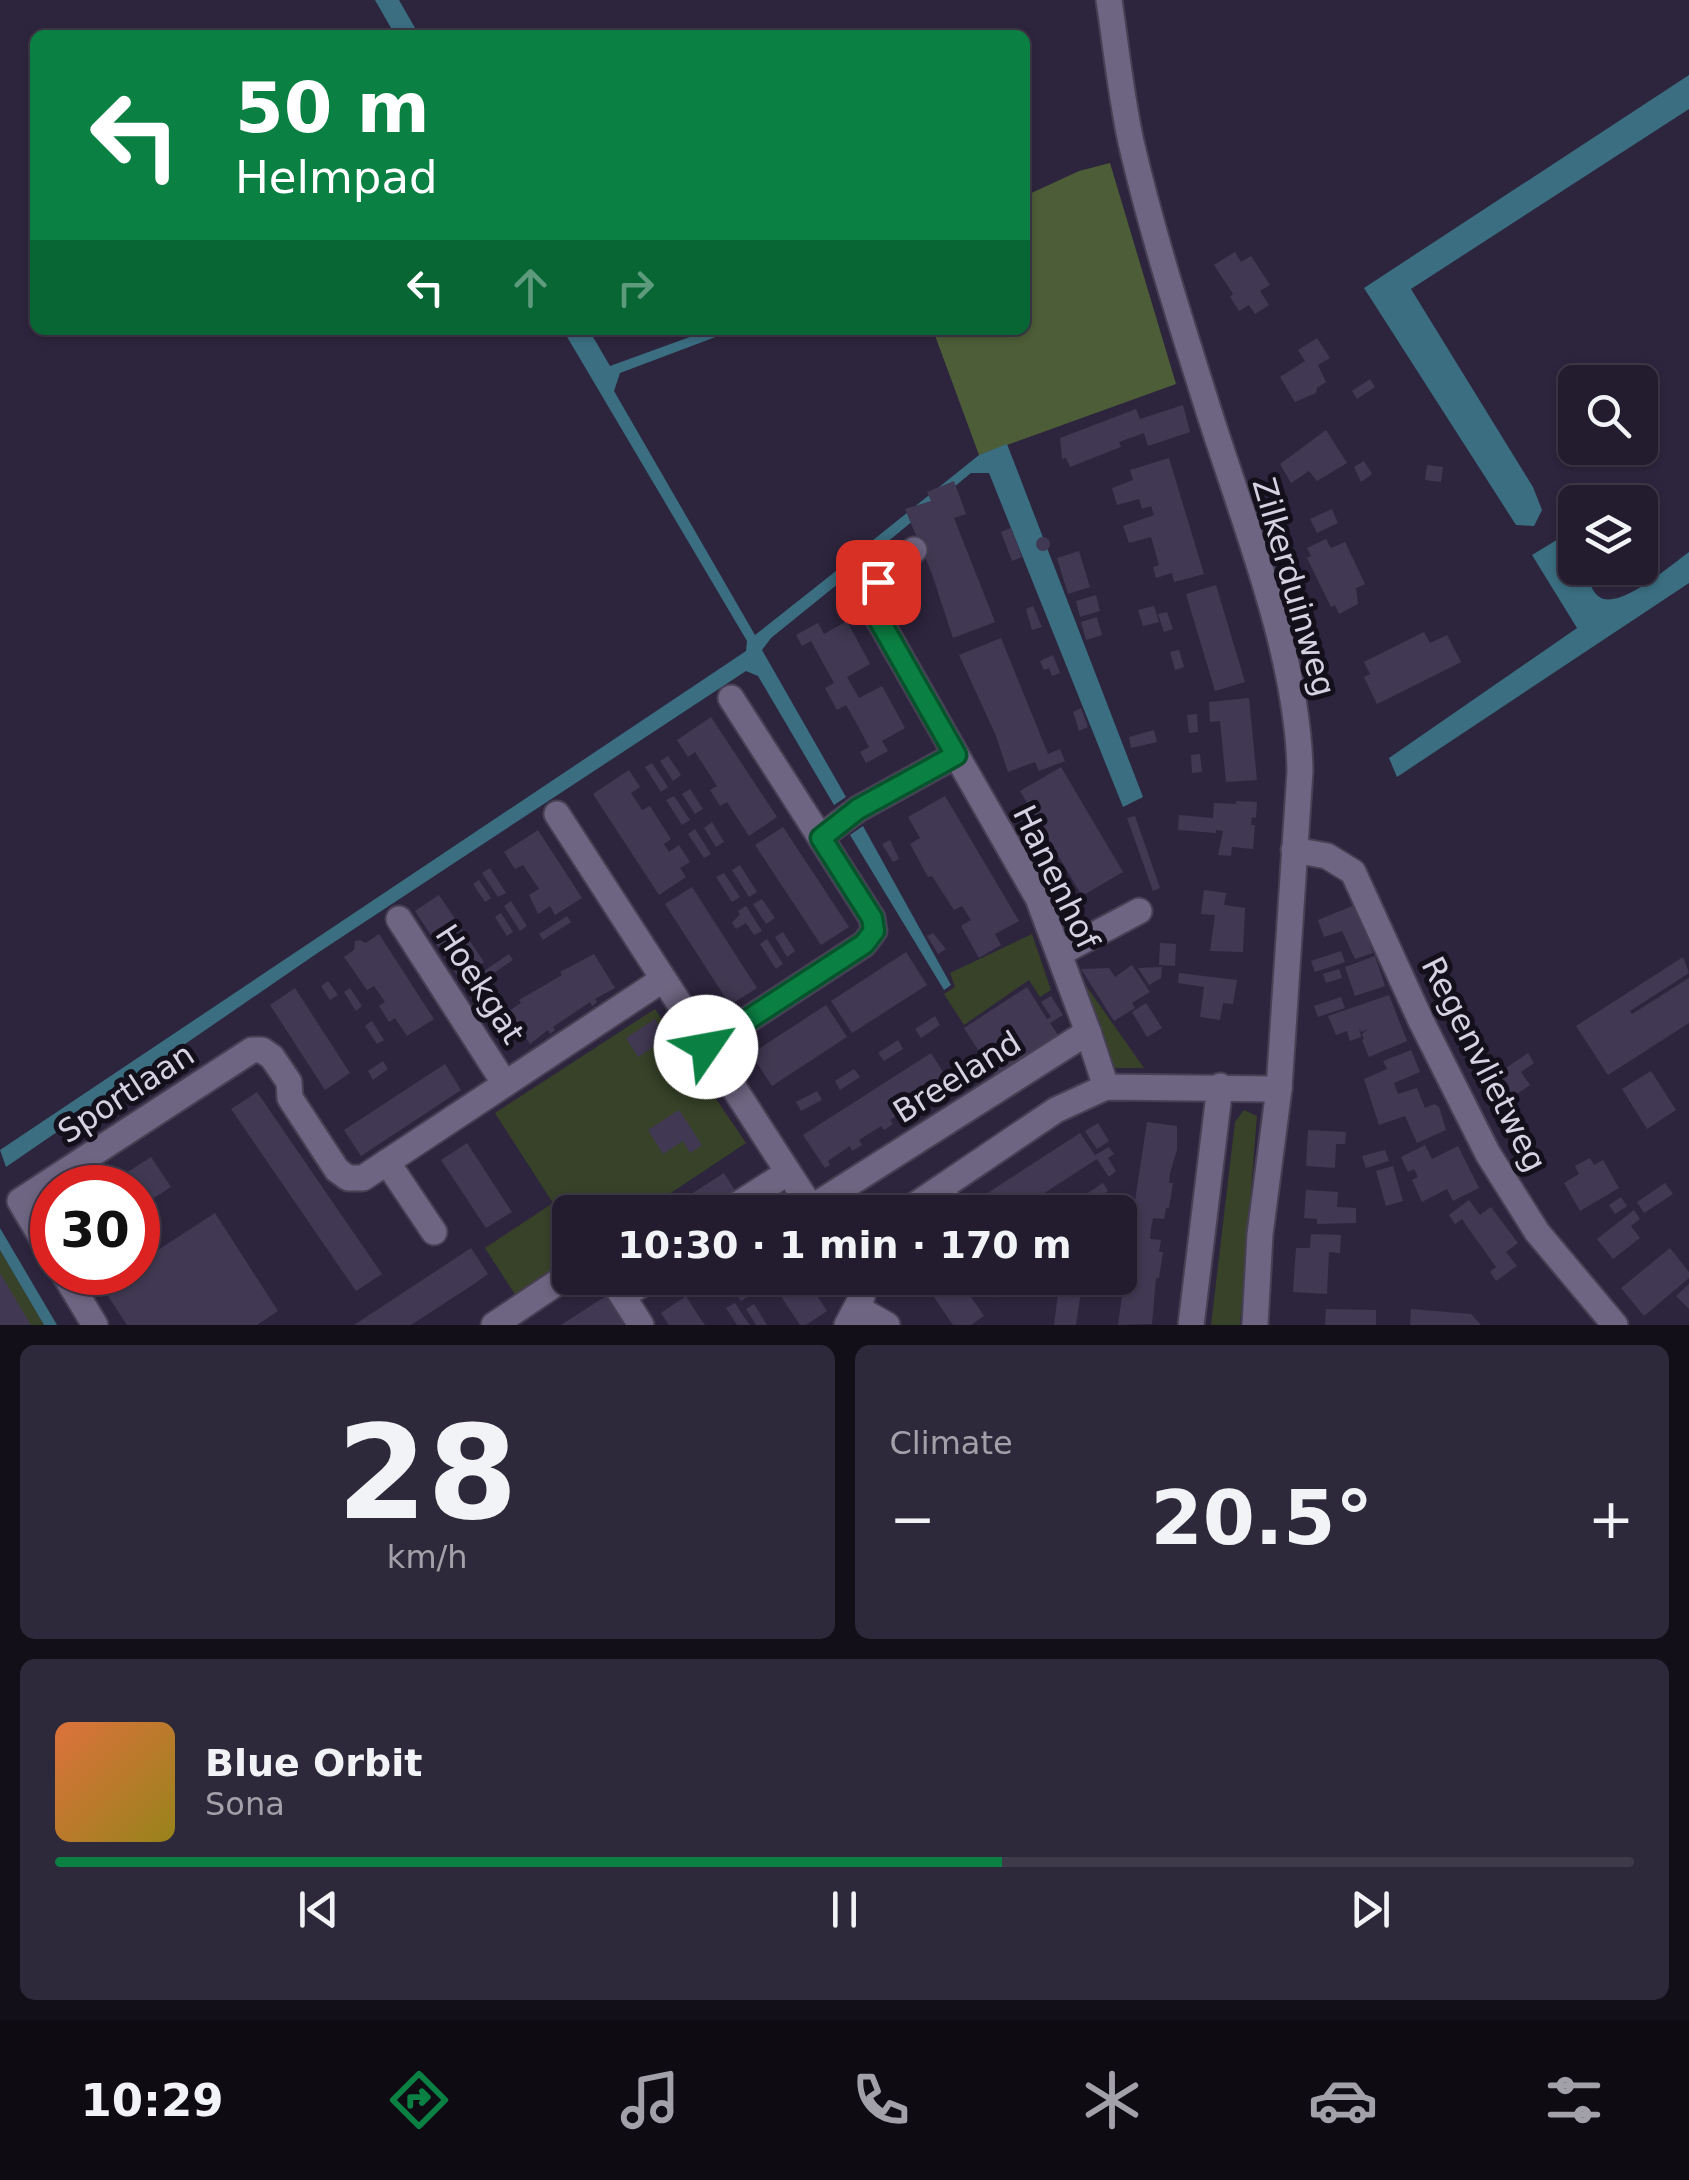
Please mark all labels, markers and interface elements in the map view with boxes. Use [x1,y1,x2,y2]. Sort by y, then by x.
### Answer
text: 50 m [235,67,430,149]
icon: left [70,70,200,200]
text: Helmpad [235,151,438,204]
icon: left [398,260,453,315]
icon: ahead [503,260,558,315]
icon: right [608,260,663,315]
map controls [1558,365,1658,585]
button: search [1558,365,1658,465]
street label: Zilkerduinweg [1245,473,1343,701]
button: layers [1558,485,1658,585]
pin [836,540,921,625]
icon: arrive [851,555,906,610]
street label: Hanenhof [1005,799,1107,956]
street label: Hoekgat [427,917,533,1051]
street label: Regenvlietweg [1414,950,1554,1178]
position arrow [654,995,758,1099]
street label: Breeland [886,1023,1028,1131]
street label: Sportlaan [51,1035,201,1151]
speed limit sign: 30 [30,1165,160,1295]
text: 10:30 · 1 min · 170 m [617,1223,1072,1267]
text: 28 [337,1397,518,1549]
text: Climate [890,1424,1013,1462]
text: 20.5° [1150,1474,1373,1562]
text: − [890,1487,936,1551]
text: + [1588,1487,1634,1551]
text: km/h [387,1538,468,1576]
text: Blue Orbit [205,1741,422,1785]
text: Sona [205,1785,285,1823]
icon: previous [291,1882,346,1937]
icon: pause [817,1882,872,1937]
icon: next [1343,1882,1398,1937]
icon: directions [384,2065,454,2135]
icon: music [615,2065,685,2135]
icon: phone [846,2065,916,2135]
icon: climate [1077,2065,1147,2135]
icon: car [1308,2065,1378,2135]
icon: filters [1539,2065,1609,2135]
text: 10:29 [80,2074,224,2127]

